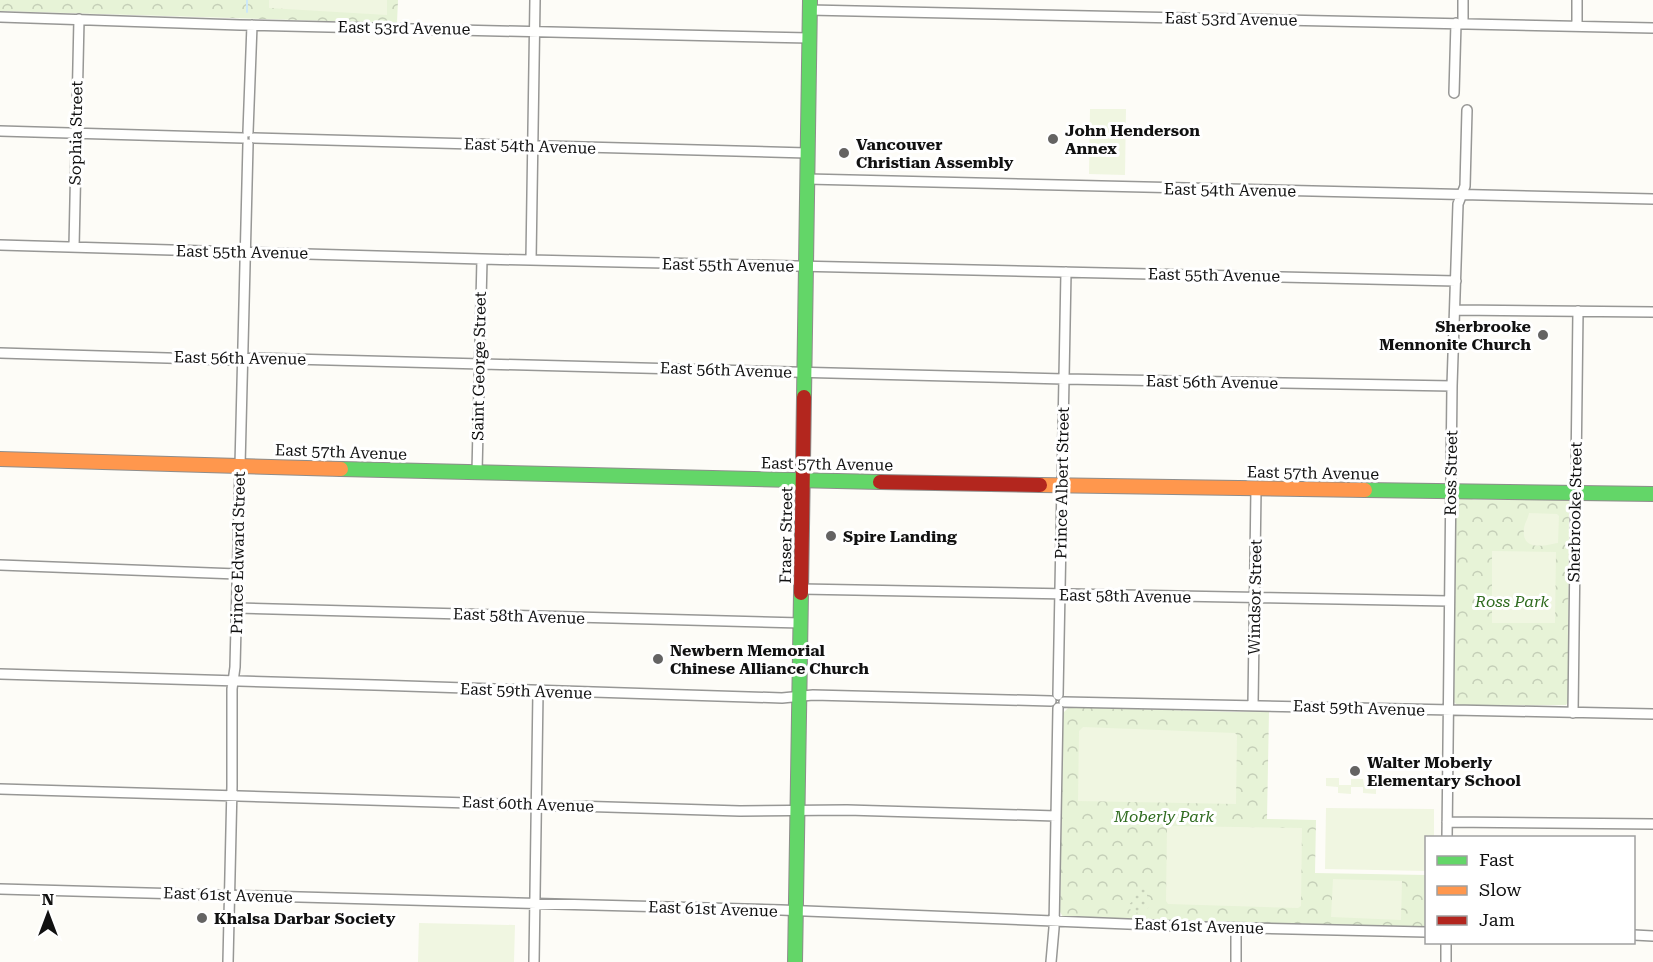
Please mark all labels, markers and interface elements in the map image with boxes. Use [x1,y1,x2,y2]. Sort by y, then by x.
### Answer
street label: East 53rd Avenue [1165,8,1298,30]
street label: East 53rd Avenue [338,17,471,39]
street label: Sophia Street [66,81,86,185]
place label: John Henderson Annex [1065,121,1200,158]
marker: John Henderson Annex [1046,132,1060,146]
street label: East 54th Avenue [464,134,597,158]
place label: Vancouver Christian Assembly [856,135,1014,172]
marker: Vancouver Christian Assembly [837,146,851,160]
street label: East 54th Avenue [1164,179,1296,201]
street label: East 55th Avenue [176,241,308,263]
street label: East 55th Avenue [662,254,794,276]
street label: East 55th Avenue [1148,264,1280,286]
street label: Saint George Street [468,291,490,441]
place label: Sherbrooke Mennonite Church [1379,317,1531,354]
marker: Sherbrooke Mennonite Church [1536,328,1550,342]
street label: East 56th Avenue [174,347,306,369]
street label: East 56th Avenue [660,358,793,382]
street label: East 56th Avenue [1146,371,1278,393]
street label: Prince Albert Street [1051,407,1073,559]
street label: Ross Street [1441,430,1461,516]
street label: East 57th Avenue [275,440,408,464]
street label: Sherbrooke Street [1564,442,1586,582]
street label: East 57th Avenue [761,453,893,475]
street label: East 57th Avenue [1247,462,1379,484]
street label: Prince Edward Street [227,471,249,635]
street label: Fraser Street [776,486,796,584]
place label: Spire Landing [843,527,957,546]
marker: Spire Landing [824,529,838,543]
street label: Windsor Street [1244,539,1266,655]
street label: East 58th Avenue [1059,585,1191,607]
park label: Ross Park [1474,592,1549,611]
street label: East 58th Avenue [453,604,586,628]
place label: Newbern Memorial Chinese Alliance Church [670,641,869,678]
marker: Newbern Memorial Chinese Alliance Church [651,652,665,666]
street label: East 59th Avenue [460,679,593,703]
street label: East 59th Avenue [1293,696,1426,720]
place label: Walter Moberly Elementary School [1367,753,1522,790]
marker: Walter Moberly Elementary School [1348,764,1362,778]
street label: East 60th Avenue [462,792,595,816]
park label: Moberly Park [1113,807,1214,826]
legend [1425,836,1635,944]
text: Fast [1479,849,1514,870]
text: Slow [1479,879,1521,900]
street label: East 61st Avenue [163,883,293,907]
north arrow [18,884,78,944]
text: N [42,890,54,909]
street label: East 61st Avenue [648,897,778,921]
place label: Khalsa Darbar Society [214,909,396,928]
text: Jam [1479,909,1515,930]
marker: Khalsa Darbar Society [195,911,209,925]
street label: East 61st Avenue [1134,914,1264,938]

